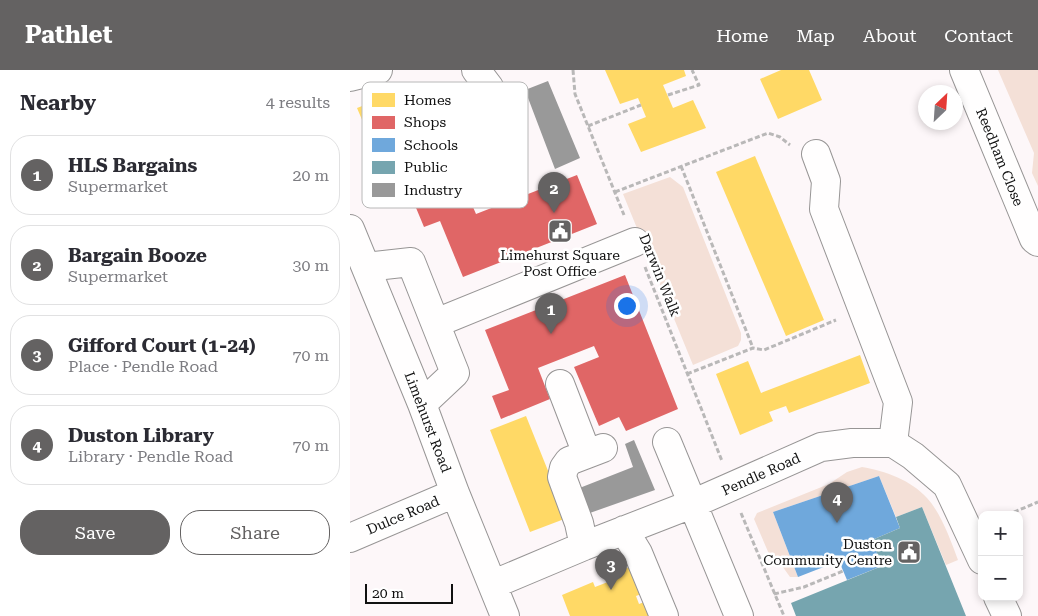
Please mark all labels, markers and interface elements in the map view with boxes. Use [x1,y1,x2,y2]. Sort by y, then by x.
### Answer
text: Pathlet [25,21,112,49]
text: Home [716,25,768,46]
text: Map [796,25,835,46]
text: About [863,25,916,46]
text: Contact [944,25,1013,46]
legend [362,82,528,208]
north arrow [918,85,963,130]
text: Nearby [20,91,96,115]
text: Homes [404,92,452,108]
text: 4 results [266,93,330,112]
street label: Reedham Close [973,106,1027,209]
text: Shops [404,114,447,130]
text: Schools [404,137,458,153]
text: HLS Bargains [68,154,197,177]
text: Public [404,159,448,175]
text: 1 [33,166,41,185]
text: 20 m [292,166,329,185]
pin: 2 [538,172,570,213]
text: Supermarket [68,177,168,196]
text: Industry [404,182,463,198]
public building icon: Limehurst Square Post Office [547,218,573,244]
street label: Darwin Walk [636,231,684,319]
text: Bargain Booze [68,244,207,267]
place label: Limehurst Square Post Office [500,247,620,279]
text: 2 [33,256,41,275]
text: 30 m [292,256,329,275]
text: Supermarket [68,267,168,286]
pin: 1 [535,293,567,334]
your location [614,293,640,319]
text: Gifford Court (1-24) [68,334,256,357]
text: 3 [33,346,41,365]
text: 70 m [292,346,329,365]
text: Place · Pendle Road [68,357,218,376]
street label: Limehurst Road [401,369,455,475]
text: Duston Library [68,424,214,447]
text: 4 [33,436,41,455]
text: 70 m [292,436,329,455]
text: Library · Pendle Road [68,447,233,466]
street label: Pendle Road [719,450,803,498]
pin: 4 [821,482,853,523]
street label: Dulce Road [364,493,442,537]
button: Save [20,510,170,555]
button: Share [180,510,330,555]
map controls [978,511,1023,601]
button: + [978,511,1023,556]
place label: Duston Community Centre [763,536,892,568]
public building icon: Duston Community Centre [896,539,922,565]
pin: 3 [595,549,627,590]
button: − [978,556,1023,601]
scale bar [365,581,452,604]
text: 20 m [372,585,404,601]

